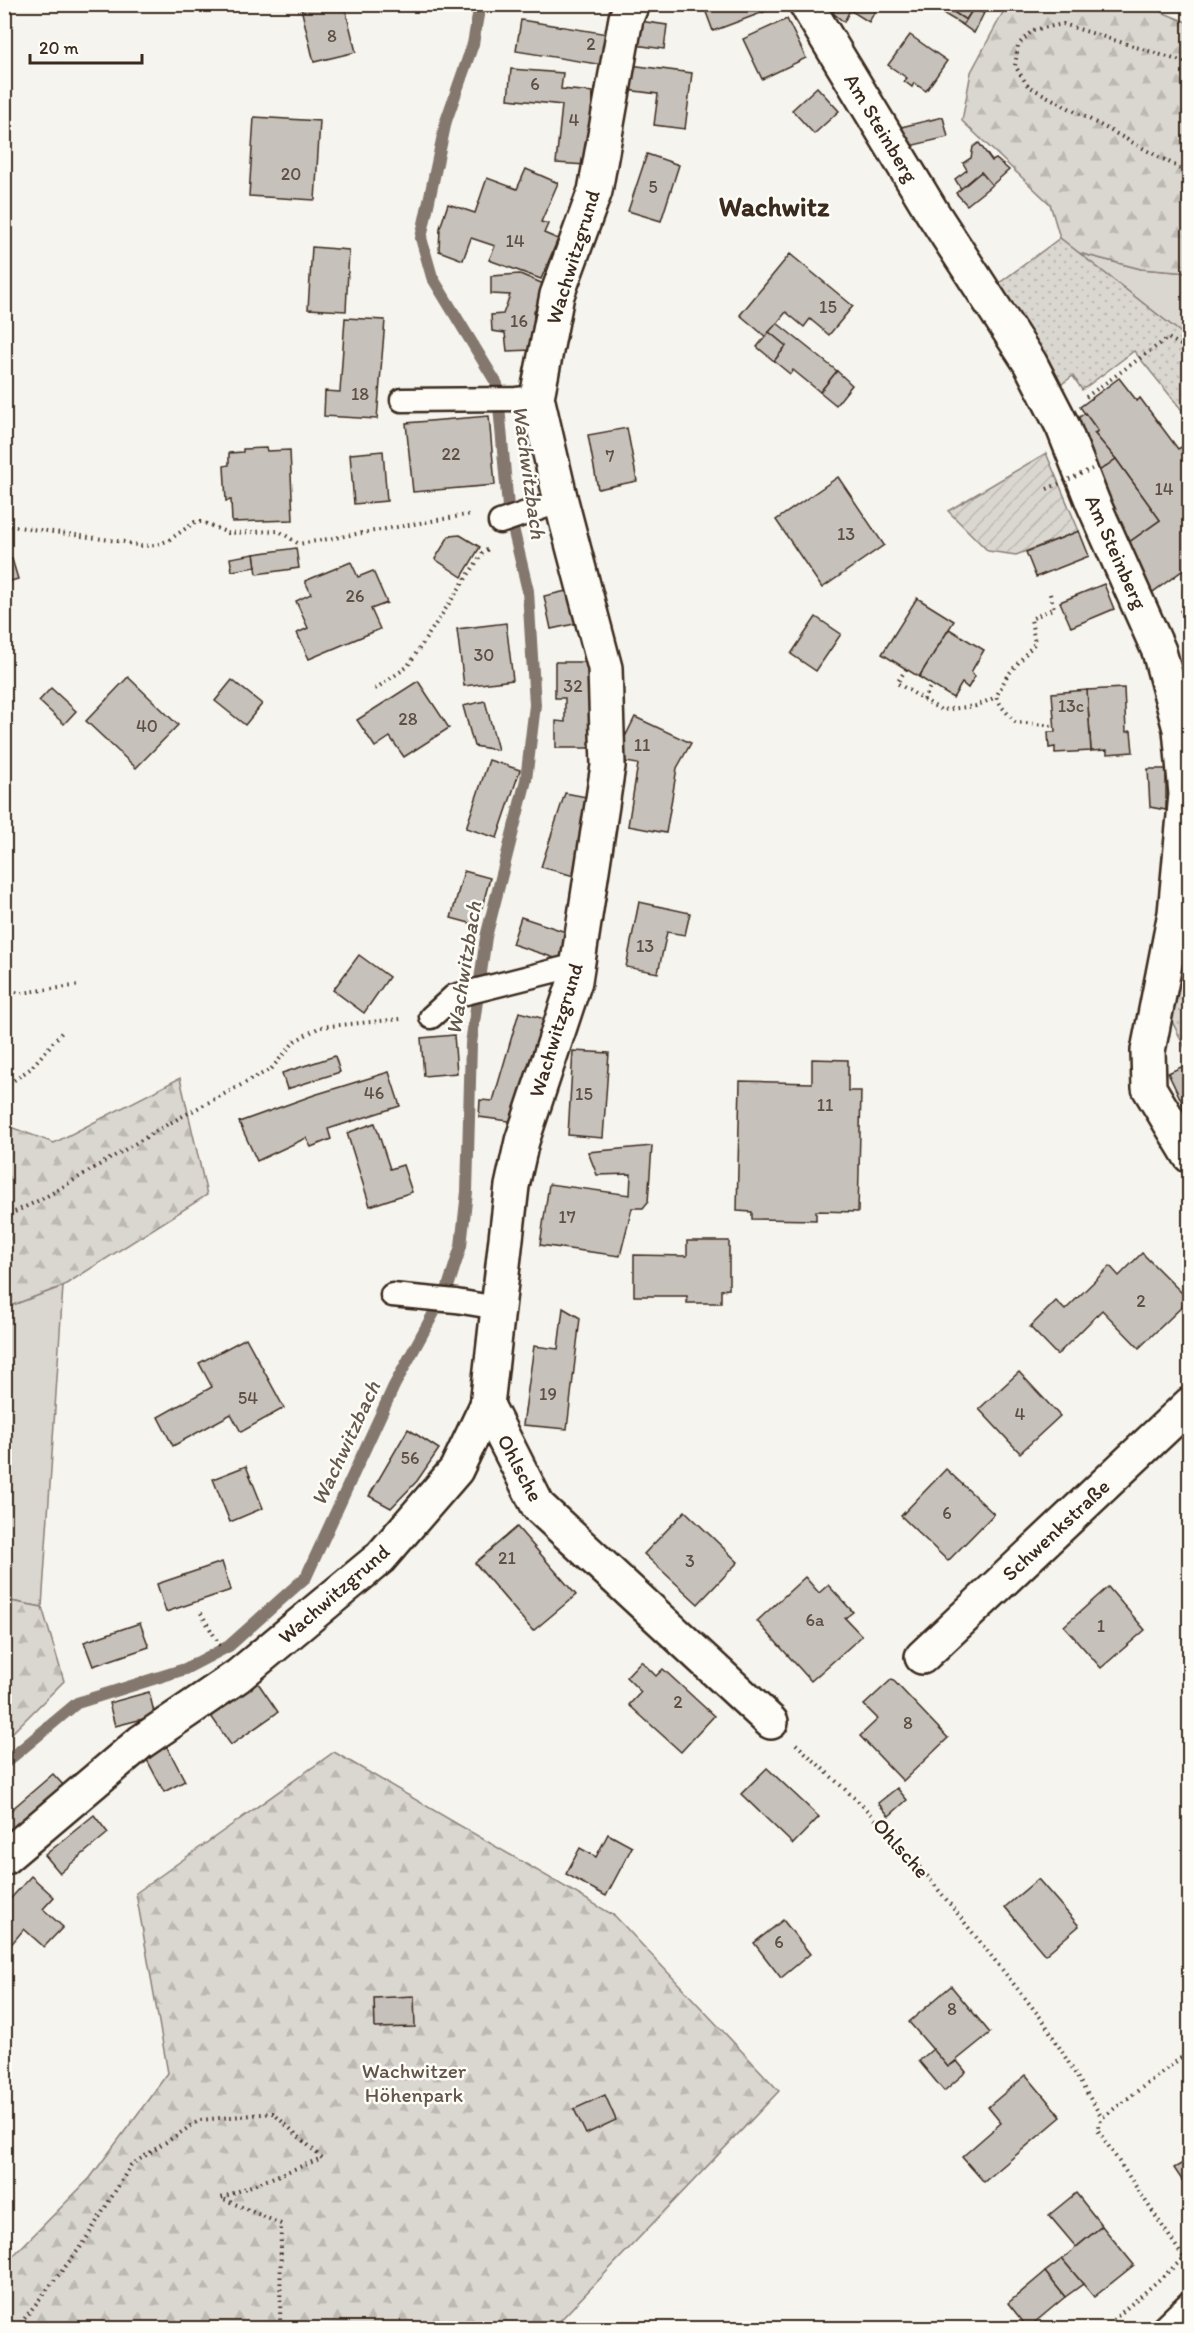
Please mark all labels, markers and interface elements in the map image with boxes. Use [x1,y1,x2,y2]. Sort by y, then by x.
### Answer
house number: 8 [327,25,337,47]
scale bar [30,27,142,65]
house number: 2 [586,33,596,55]
text: 20 m [39,37,79,59]
street label: Am Steinberg [839,69,924,187]
house number: 6 [530,73,540,95]
house number: 4 [569,109,580,131]
house number: 20 [281,163,301,185]
house number: 5 [648,176,658,198]
street label: Wachwitzgrund [540,186,605,327]
district label: Wachwitz [719,190,830,223]
house number: 14 [505,230,525,252]
house number: 15 [819,296,837,318]
house number: 16 [510,310,528,332]
house number: 18 [351,383,369,405]
water label: Wachwitzbach [507,404,552,541]
house number: 22 [442,443,461,465]
house number: 7 [606,445,615,467]
house number: 14 [1154,478,1174,500]
street label: Am Steinberg [1080,491,1153,613]
house number: 13 [837,523,855,545]
house number: 26 [346,585,365,607]
house number: 30 [474,644,494,666]
house number: 32 [563,675,583,697]
house number: 13c [1058,695,1084,717]
house number: 28 [398,708,418,730]
house number: 40 [136,715,158,737]
house number: 11 [634,734,650,756]
water label: Wachwitzbach [440,899,487,1037]
house number: 13 [636,935,654,957]
street label: Wachwitzgrund [523,959,588,1100]
house number: 46 [364,1082,384,1104]
house number: 15 [575,1083,593,1105]
house number: 11 [817,1094,833,1116]
house number: 17 [558,1206,576,1228]
house number: 2 [1136,1290,1146,1312]
water label: Wachwitzbach [305,1376,386,1510]
house number: 19 [539,1383,557,1405]
house number: 54 [238,1387,258,1409]
house number: 4 [1015,1403,1026,1425]
street label: Ohlsche [492,1430,549,1506]
house number: 56 [401,1447,419,1469]
street label: Schwenkstraße [997,1473,1115,1586]
house number: 6 [942,1502,952,1524]
street label: Wachwitzgrund [273,1538,395,1649]
house number: 21 [498,1547,516,1569]
house number: 3 [685,1550,695,1572]
house number: 6a [806,1609,825,1631]
house number: 1 [1097,1615,1105,1637]
house number: 2 [673,1691,683,1713]
house number: 8 [903,1712,913,1734]
street label: Ohlsche [868,1812,935,1883]
house number: 6 [774,1931,784,1953]
house number: 8 [947,1998,957,2020]
park label: Wachwitzer Höhenpark [362,2058,467,2107]

